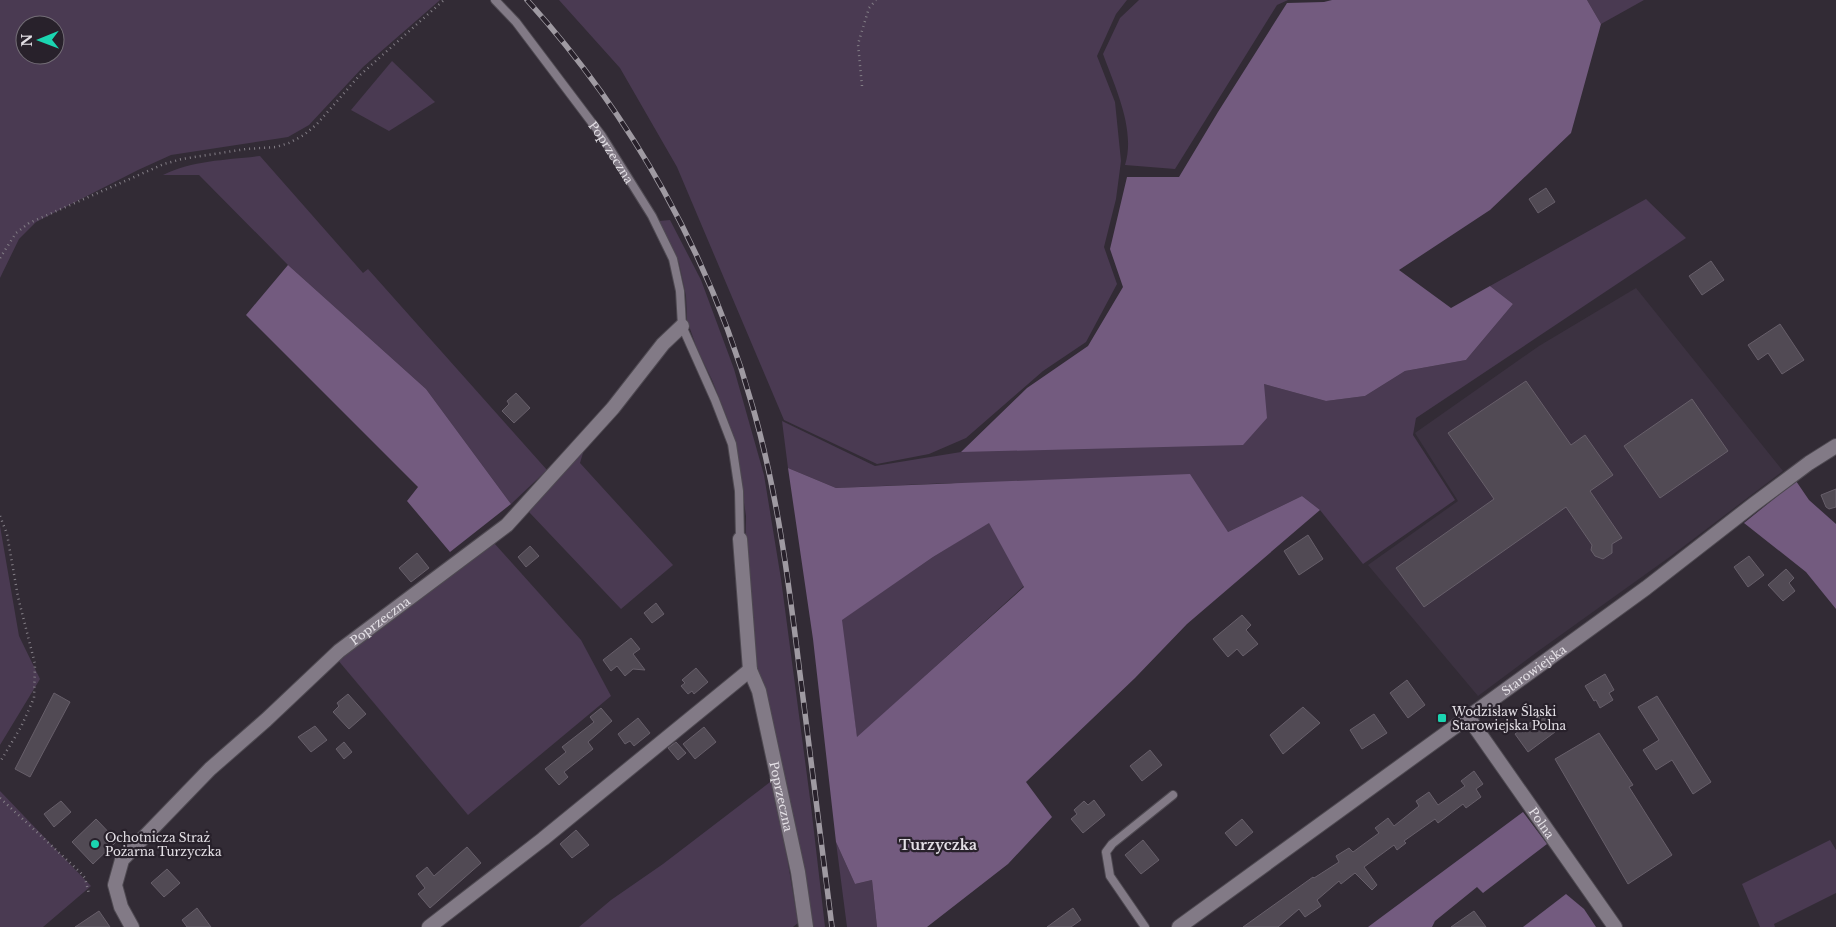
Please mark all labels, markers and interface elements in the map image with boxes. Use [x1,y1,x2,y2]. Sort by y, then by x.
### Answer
north arrow [15,15,65,65]
text: N [18,33,36,47]
street label: Poprzeczna [586,118,637,186]
street label: Poprzeczna [347,593,413,648]
street label: Starowiejska [1498,641,1569,698]
place label: Wodzisław Śląski Starowiejska Polna [1451,703,1567,733]
marker: Wodzisław Śląski Starowiejska Polna [1436,712,1448,724]
street label: Poprzeczna [767,760,797,833]
street label: Polna [1526,804,1558,841]
place label: Ochotnicza Straż Pożarna Turzyczka [105,830,222,859]
district label: Turzyczka [899,836,977,854]
marker: Ochotnicza Straż Pożarna Turzyczka [89,838,101,850]

